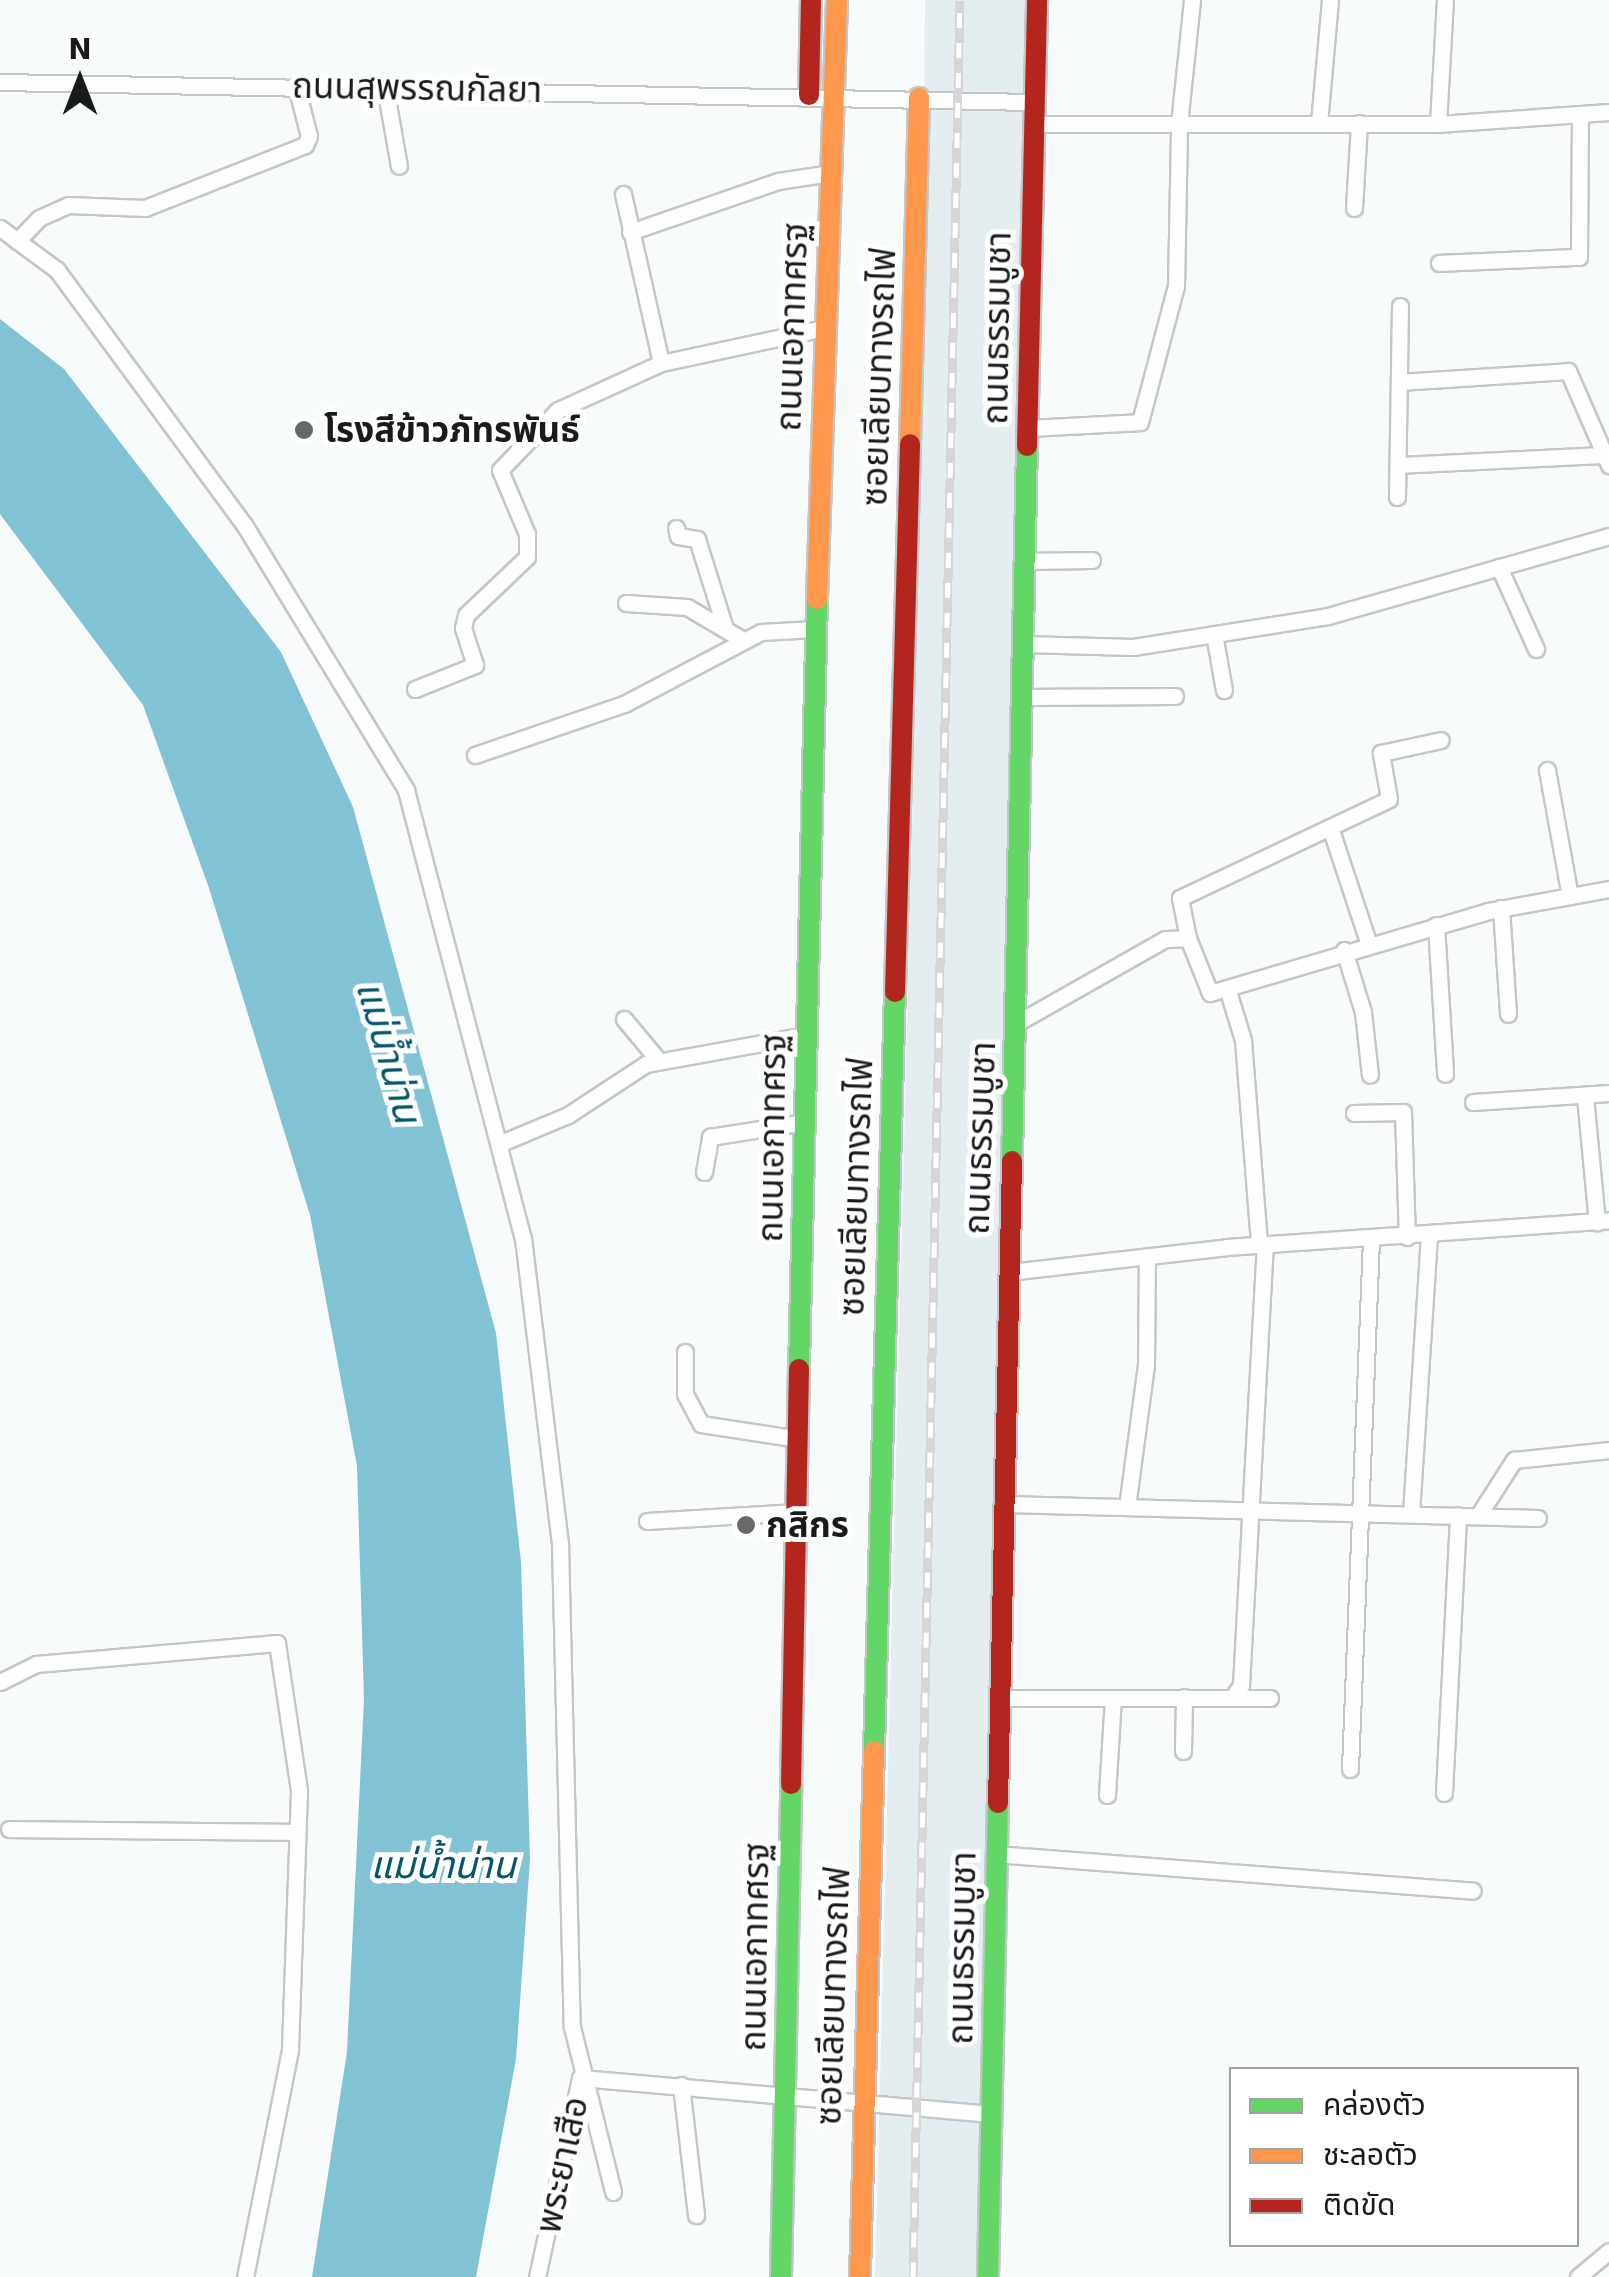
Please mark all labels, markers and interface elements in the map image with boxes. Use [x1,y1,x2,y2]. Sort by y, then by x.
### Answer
north arrow [30,30,130,130]
text: N [68,33,92,66]
street label: ถนนสุพรรณกัลยา [292,65,542,111]
street label: ถนนเอกาทศรฐ [767,222,817,432]
street label: ถนนธรรมบูชา [974,231,1020,425]
street label: ซอยเลียบทางรถไฟ [854,247,904,507]
place label: โรงสีข้าวภัทรพันธ์ [324,409,580,451]
marker: โรงสีข้าวภัทรพันธ์ [293,419,315,441]
water label: แม่น้ำน่าน [346,976,430,1128]
street label: ถนนเอกาทศรฐ [749,1033,795,1243]
street label: ถนนธรรมบูชา [956,1041,1004,1235]
street label: ซอยเลียบทางรถไฟ [831,1057,881,1317]
place label: กสิกร [766,1504,849,1546]
marker: กสิกร [735,1514,757,1536]
street label: ถนนเอกาทศรฐ [732,1842,778,2052]
water label: แม่น้ำน่าน [370,1843,516,1889]
street label: ถนนธรรมบูชา [939,1851,985,2045]
street label: ซอยเลียบทางรถไฟ [808,1866,858,2126]
legend [1229,2067,1579,2247]
text: คล่องตัว [1323,2087,1426,2122]
street label: พระยาเสือ [527,2093,597,2237]
text: ชะลอตัว [1323,2137,1418,2172]
text: ติดขัด [1323,2187,1395,2222]

